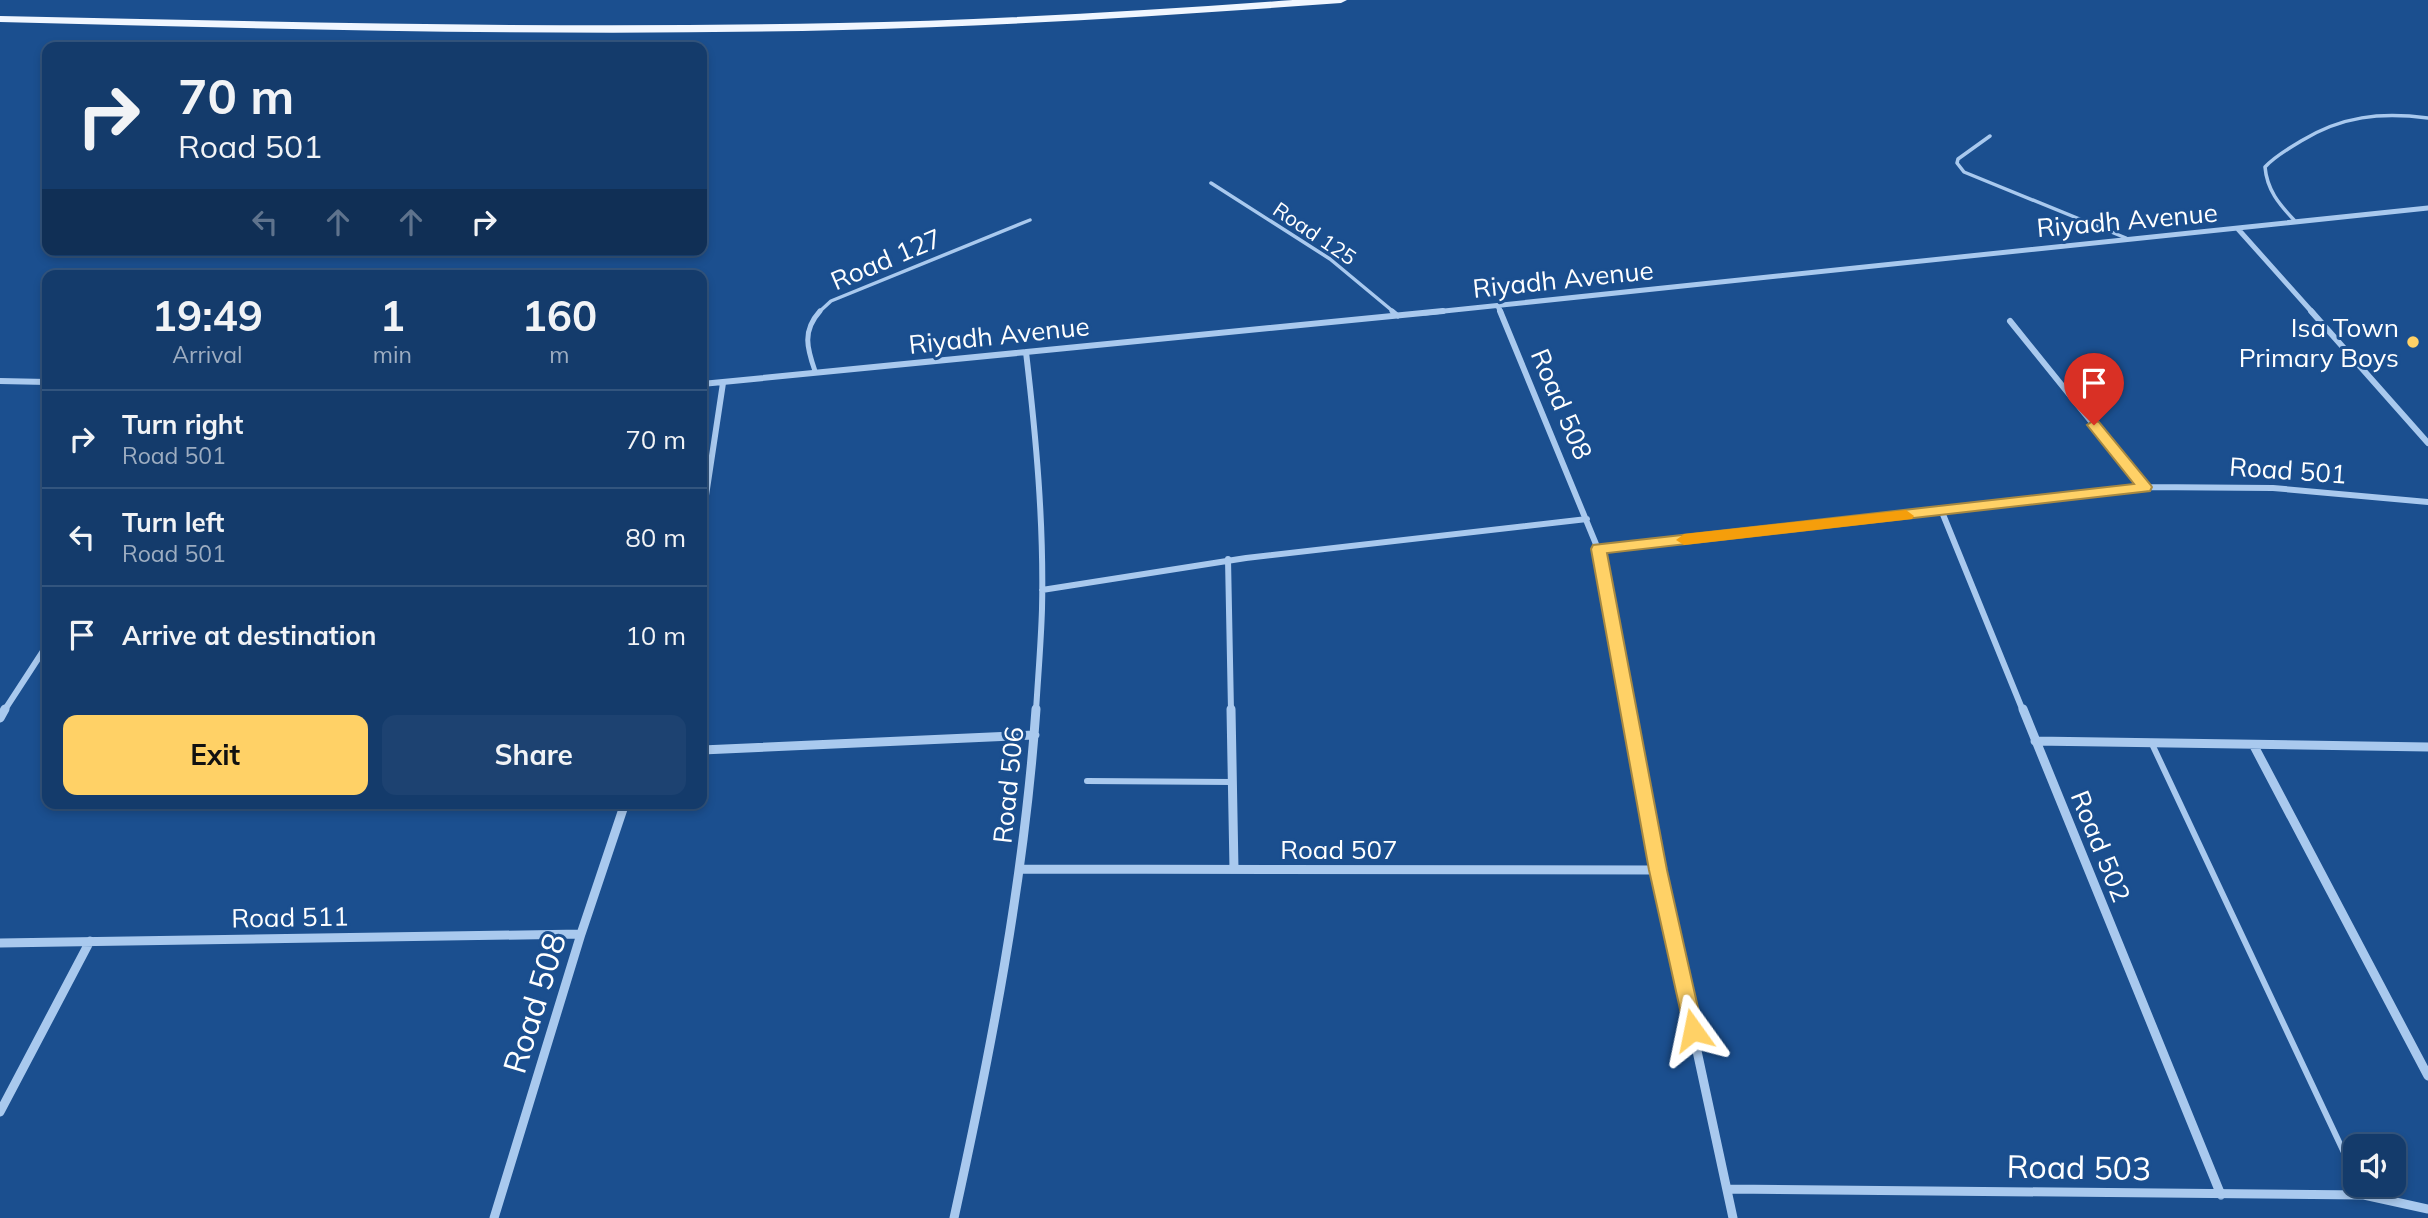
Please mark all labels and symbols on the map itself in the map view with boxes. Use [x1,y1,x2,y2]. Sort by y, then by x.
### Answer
street label: Road 125 [1268,196,1362,270]
street label: Riyadh Avenue [2035,196,2219,244]
street label: Road 127 [826,221,946,297]
street label: Riyadh Avenue [1471,253,1655,305]
street label: Riyadh Avenue [907,309,1091,361]
place label: Isa Town Primary Boys [2239,311,2399,374]
marker: Isa Town Primary Boys [2405,334,2421,350]
street label: Road 508 [1524,344,1600,464]
pin [2064,353,2124,425]
street label: Road 501 [2228,449,2348,491]
street label: Road 506 [985,725,1031,845]
street label: Road 502 [2064,785,2138,907]
street label: Road 507 [1280,833,1398,866]
street label: Road 511 [231,899,349,935]
street label: Road 508 [494,928,574,1078]
position arrow [1656,993,1730,1067]
street label: Road 503 [2006,1146,2152,1188]

